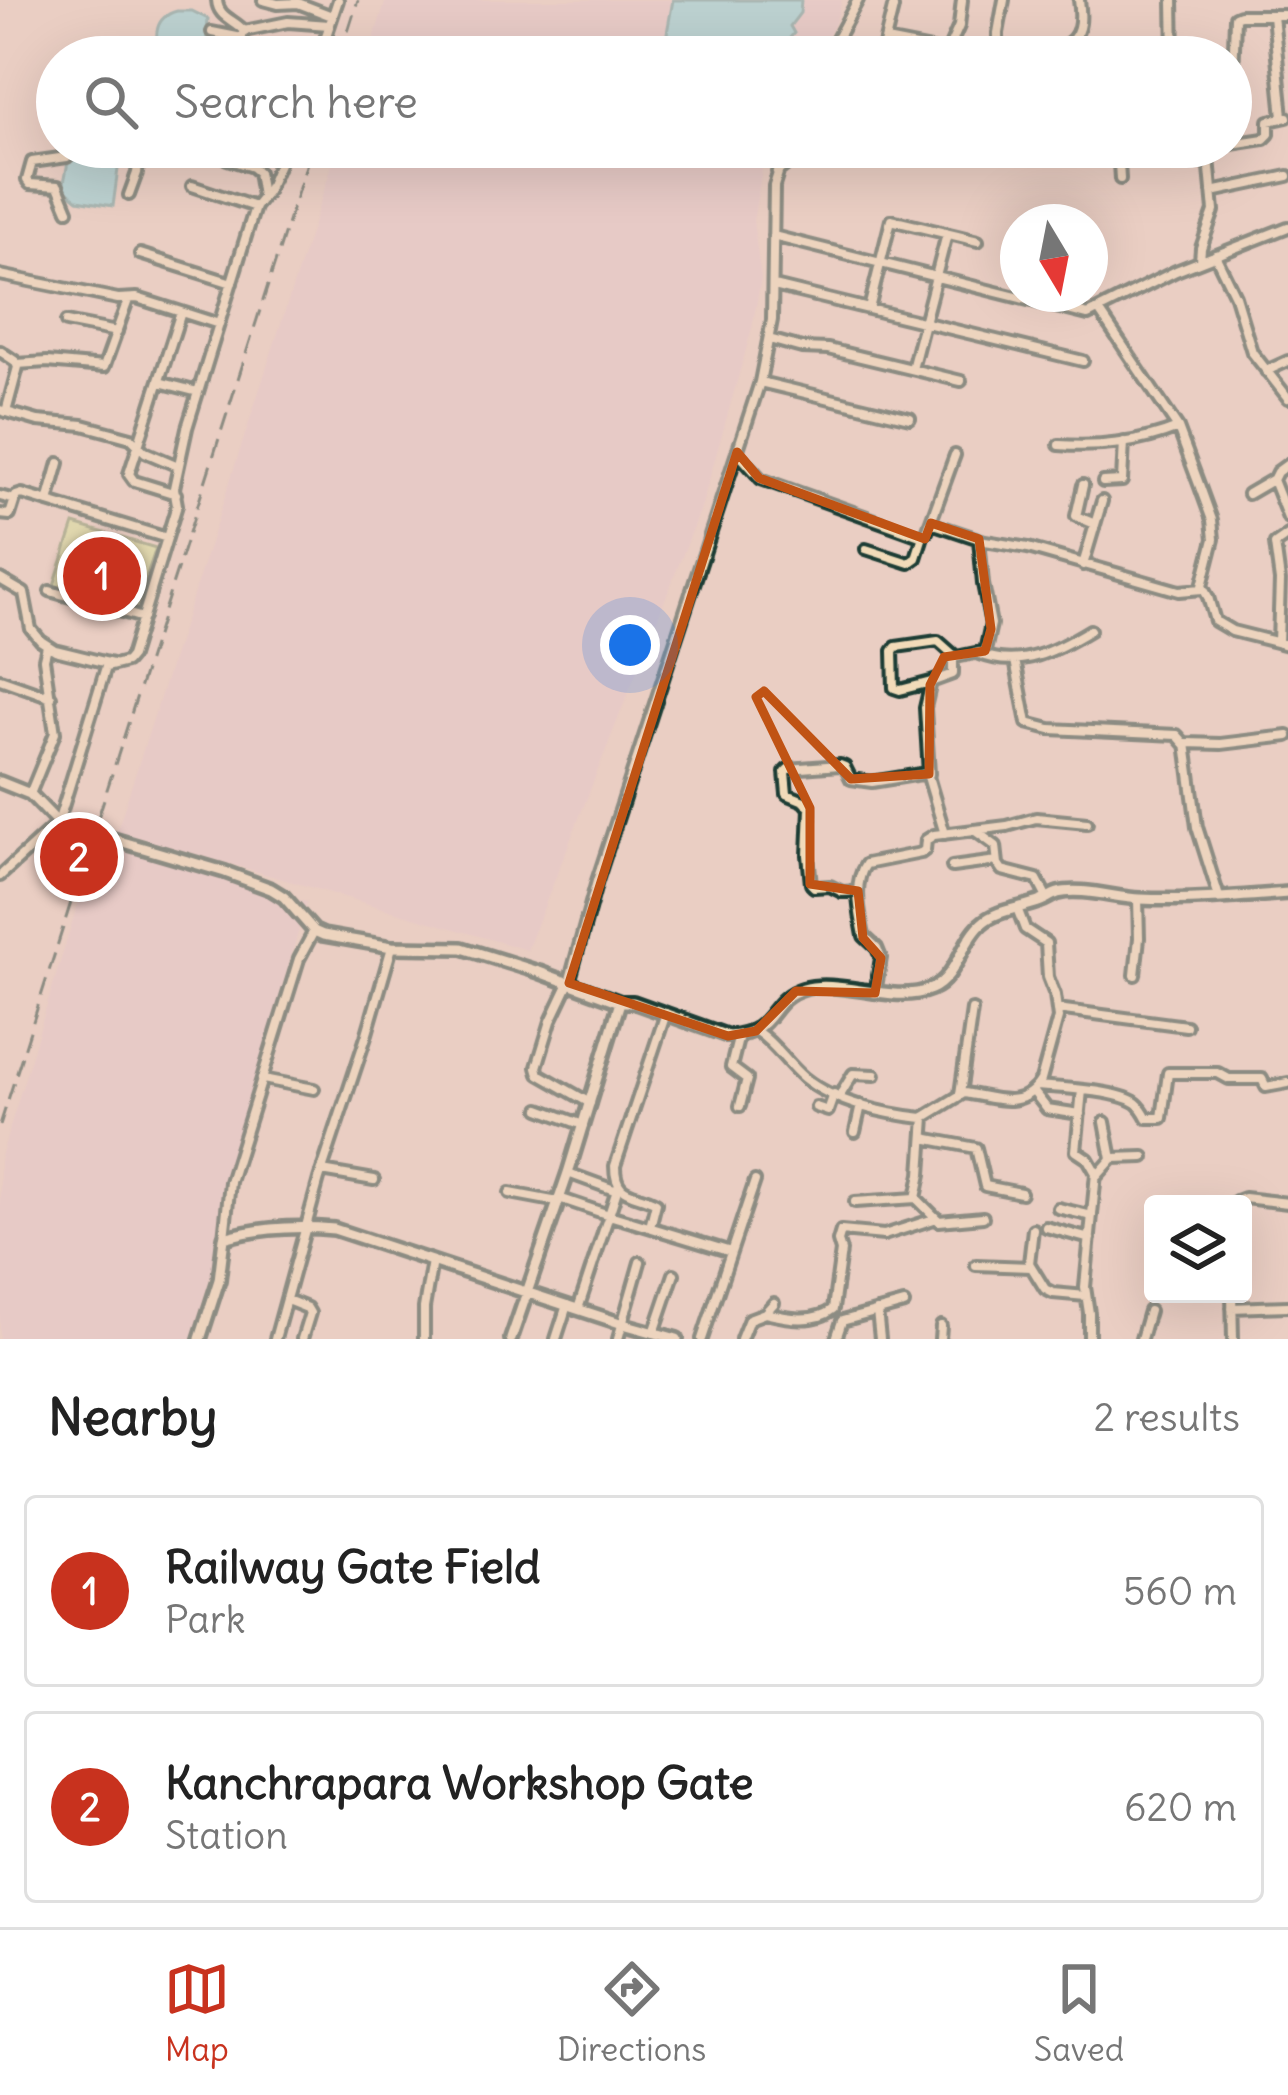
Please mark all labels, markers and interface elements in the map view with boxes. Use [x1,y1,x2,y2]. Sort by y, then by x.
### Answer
search box [36,36,1252,168]
icon: search [78,69,144,135]
text: Search here [174,74,418,130]
north arrow [1000,204,1108,312]
pin: 1 [63,531,141,621]
your location [600,615,660,675]
pin: 2 [40,812,118,902]
map controls [1144,1195,1252,1303]
button: layers [1144,1195,1252,1303]
text: Nearby [48,1385,217,1449]
text: 2 results [1093,1393,1240,1442]
text: Railway Gate Field [165,1539,541,1595]
text: 1 [82,1567,98,1616]
text: 560 m [1123,1567,1237,1616]
text: Park [165,1595,246,1644]
text: Kanchrapara Workshop Gate [165,1755,753,1811]
text: 2 [79,1783,101,1832]
text: 620 m [1124,1783,1237,1832]
text: Station [165,1811,288,1860]
tab: Map [164,1956,230,2070]
tab: Directions [557,1956,706,2070]
tab: Saved [1034,1956,1124,2070]

